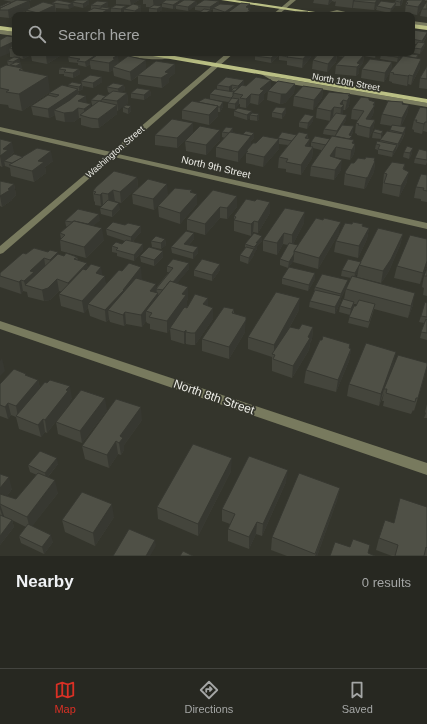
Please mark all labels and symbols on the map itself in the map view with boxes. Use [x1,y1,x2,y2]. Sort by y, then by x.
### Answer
street label: North 10th Street [311,71,381,93]
street label: Washington Street [84,124,146,180]
street label: North 9th Street [180,154,252,180]
street label: North 8th Street [172,377,257,418]

